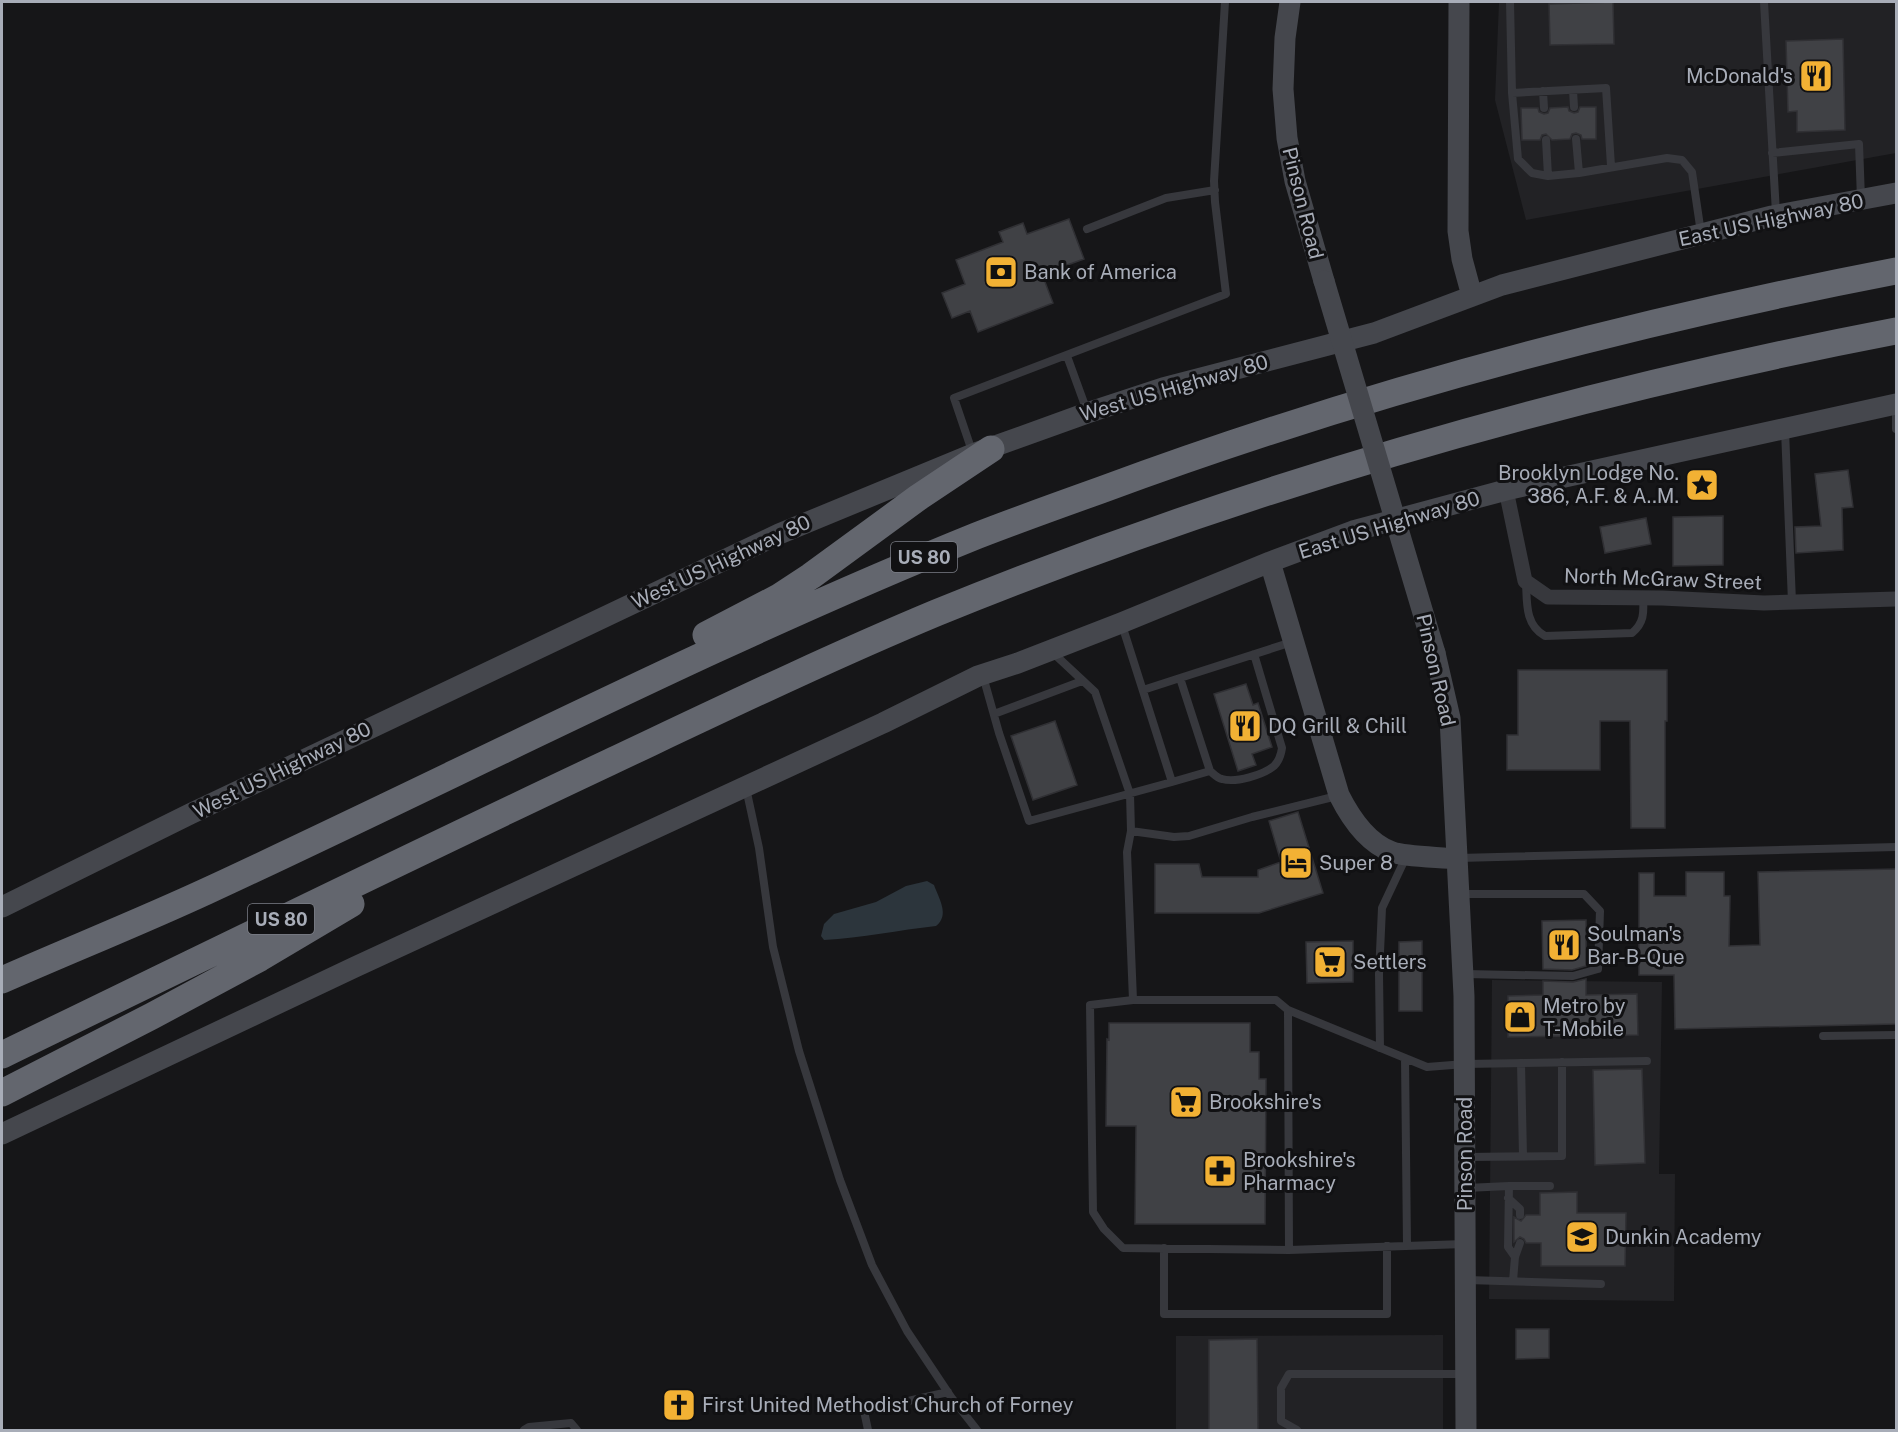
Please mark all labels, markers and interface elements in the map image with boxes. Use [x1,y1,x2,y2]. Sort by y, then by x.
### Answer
restaurant icon: McDonald's [1798,58,1834,94]
place label: McDonald's [1686,64,1793,88]
street label: Pinson Road [1278,145,1328,261]
street label: East US Highway 80 [1676,189,1866,251]
bank icon: Bank of America [983,254,1019,290]
place label: Bank of America [1024,260,1177,284]
street label: West US Highway 80 [1077,350,1271,426]
place label: Brooklyn Lodge No. 386, A.F. & A..M. [1498,461,1679,508]
place icon: Brooklyn Lodge No. 386, A.F. & A..M. [1684,467,1720,503]
street label: East US Highway 80 [1295,486,1483,564]
street label: West US Highway 80 [628,510,814,614]
road number: US 80 [891,542,957,572]
street label: North McGraw Street [1564,564,1762,594]
street label: Pinson Road [1411,612,1461,728]
restaurant icon: DQ Grill & Chill [1227,708,1263,744]
place label: DQ Grill & Chill [1268,714,1407,738]
street label: West US Highway 80 [189,717,375,823]
hotel icon: Super 8 [1278,845,1314,881]
place label: Super 8 [1319,851,1393,875]
road number: US 80 [248,904,314,934]
place label: Soulman's Bar-B-Que [1587,922,1685,969]
restaurant icon: Soulman's Bar-B-Que [1546,927,1582,963]
supermarket icon: Settlers [1312,944,1348,980]
place label: Settlers [1353,950,1427,974]
place label: Metro by T-Mobile [1543,994,1626,1041]
shop icon: Metro by T-Mobile [1502,999,1538,1035]
supermarket icon: Brookshire's [1168,1084,1204,1120]
place label: Brookshire's [1209,1090,1322,1114]
street label: Pinson Road [1453,1097,1477,1211]
place label: Brookshire's Pharmacy [1243,1148,1356,1195]
pharmacy icon: Brookshire's Pharmacy [1202,1153,1238,1189]
school or university icon: Dunkin Academy [1564,1219,1600,1255]
place label: Dunkin Academy [1605,1225,1762,1249]
church icon: First United Methodist Church of Forney [661,1387,697,1423]
place label: First United Methodist Church of Forney [702,1393,1074,1417]

